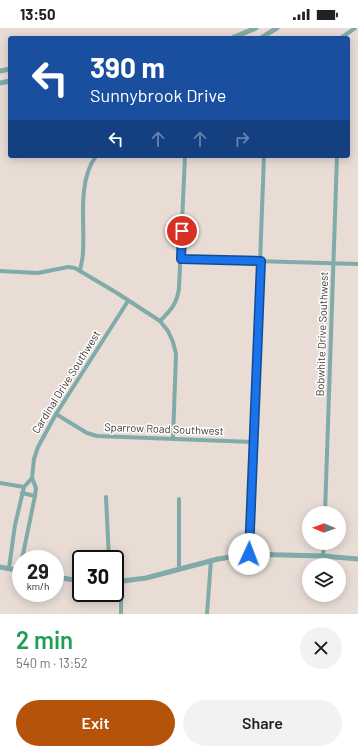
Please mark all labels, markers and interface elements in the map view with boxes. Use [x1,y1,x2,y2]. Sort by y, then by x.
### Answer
text: 13:50 [20,5,56,23]
text: 390 m [90,50,165,84]
icon: left [24,52,76,104]
text: Sunnybrook Drive [90,84,226,106]
icon: left [105,128,127,150]
icon: ahead [147,128,169,150]
icon: ahead [189,128,211,150]
icon: right [231,128,253,150]
pin [165,214,199,248]
icon: arrive [171,220,193,242]
street label: Bobwhite Drive Southwest [313,271,330,397]
street label: Cardinal Drive Southwest [29,328,103,436]
street label: Sparrow Road Southwest [104,420,224,437]
north arrow [302,506,346,550]
map controls [302,506,346,602]
position arrow [228,533,270,575]
speed limit sign: 30 [72,550,124,602]
button: layers [302,558,346,602]
text: 29 [27,559,49,583]
text: km/h [27,580,49,592]
text: 2 min [16,625,73,654]
button: close [300,627,342,669]
text: 540 m · 13:52 [16,655,88,671]
button: Exit [16,700,175,746]
button: Share [183,700,342,746]

